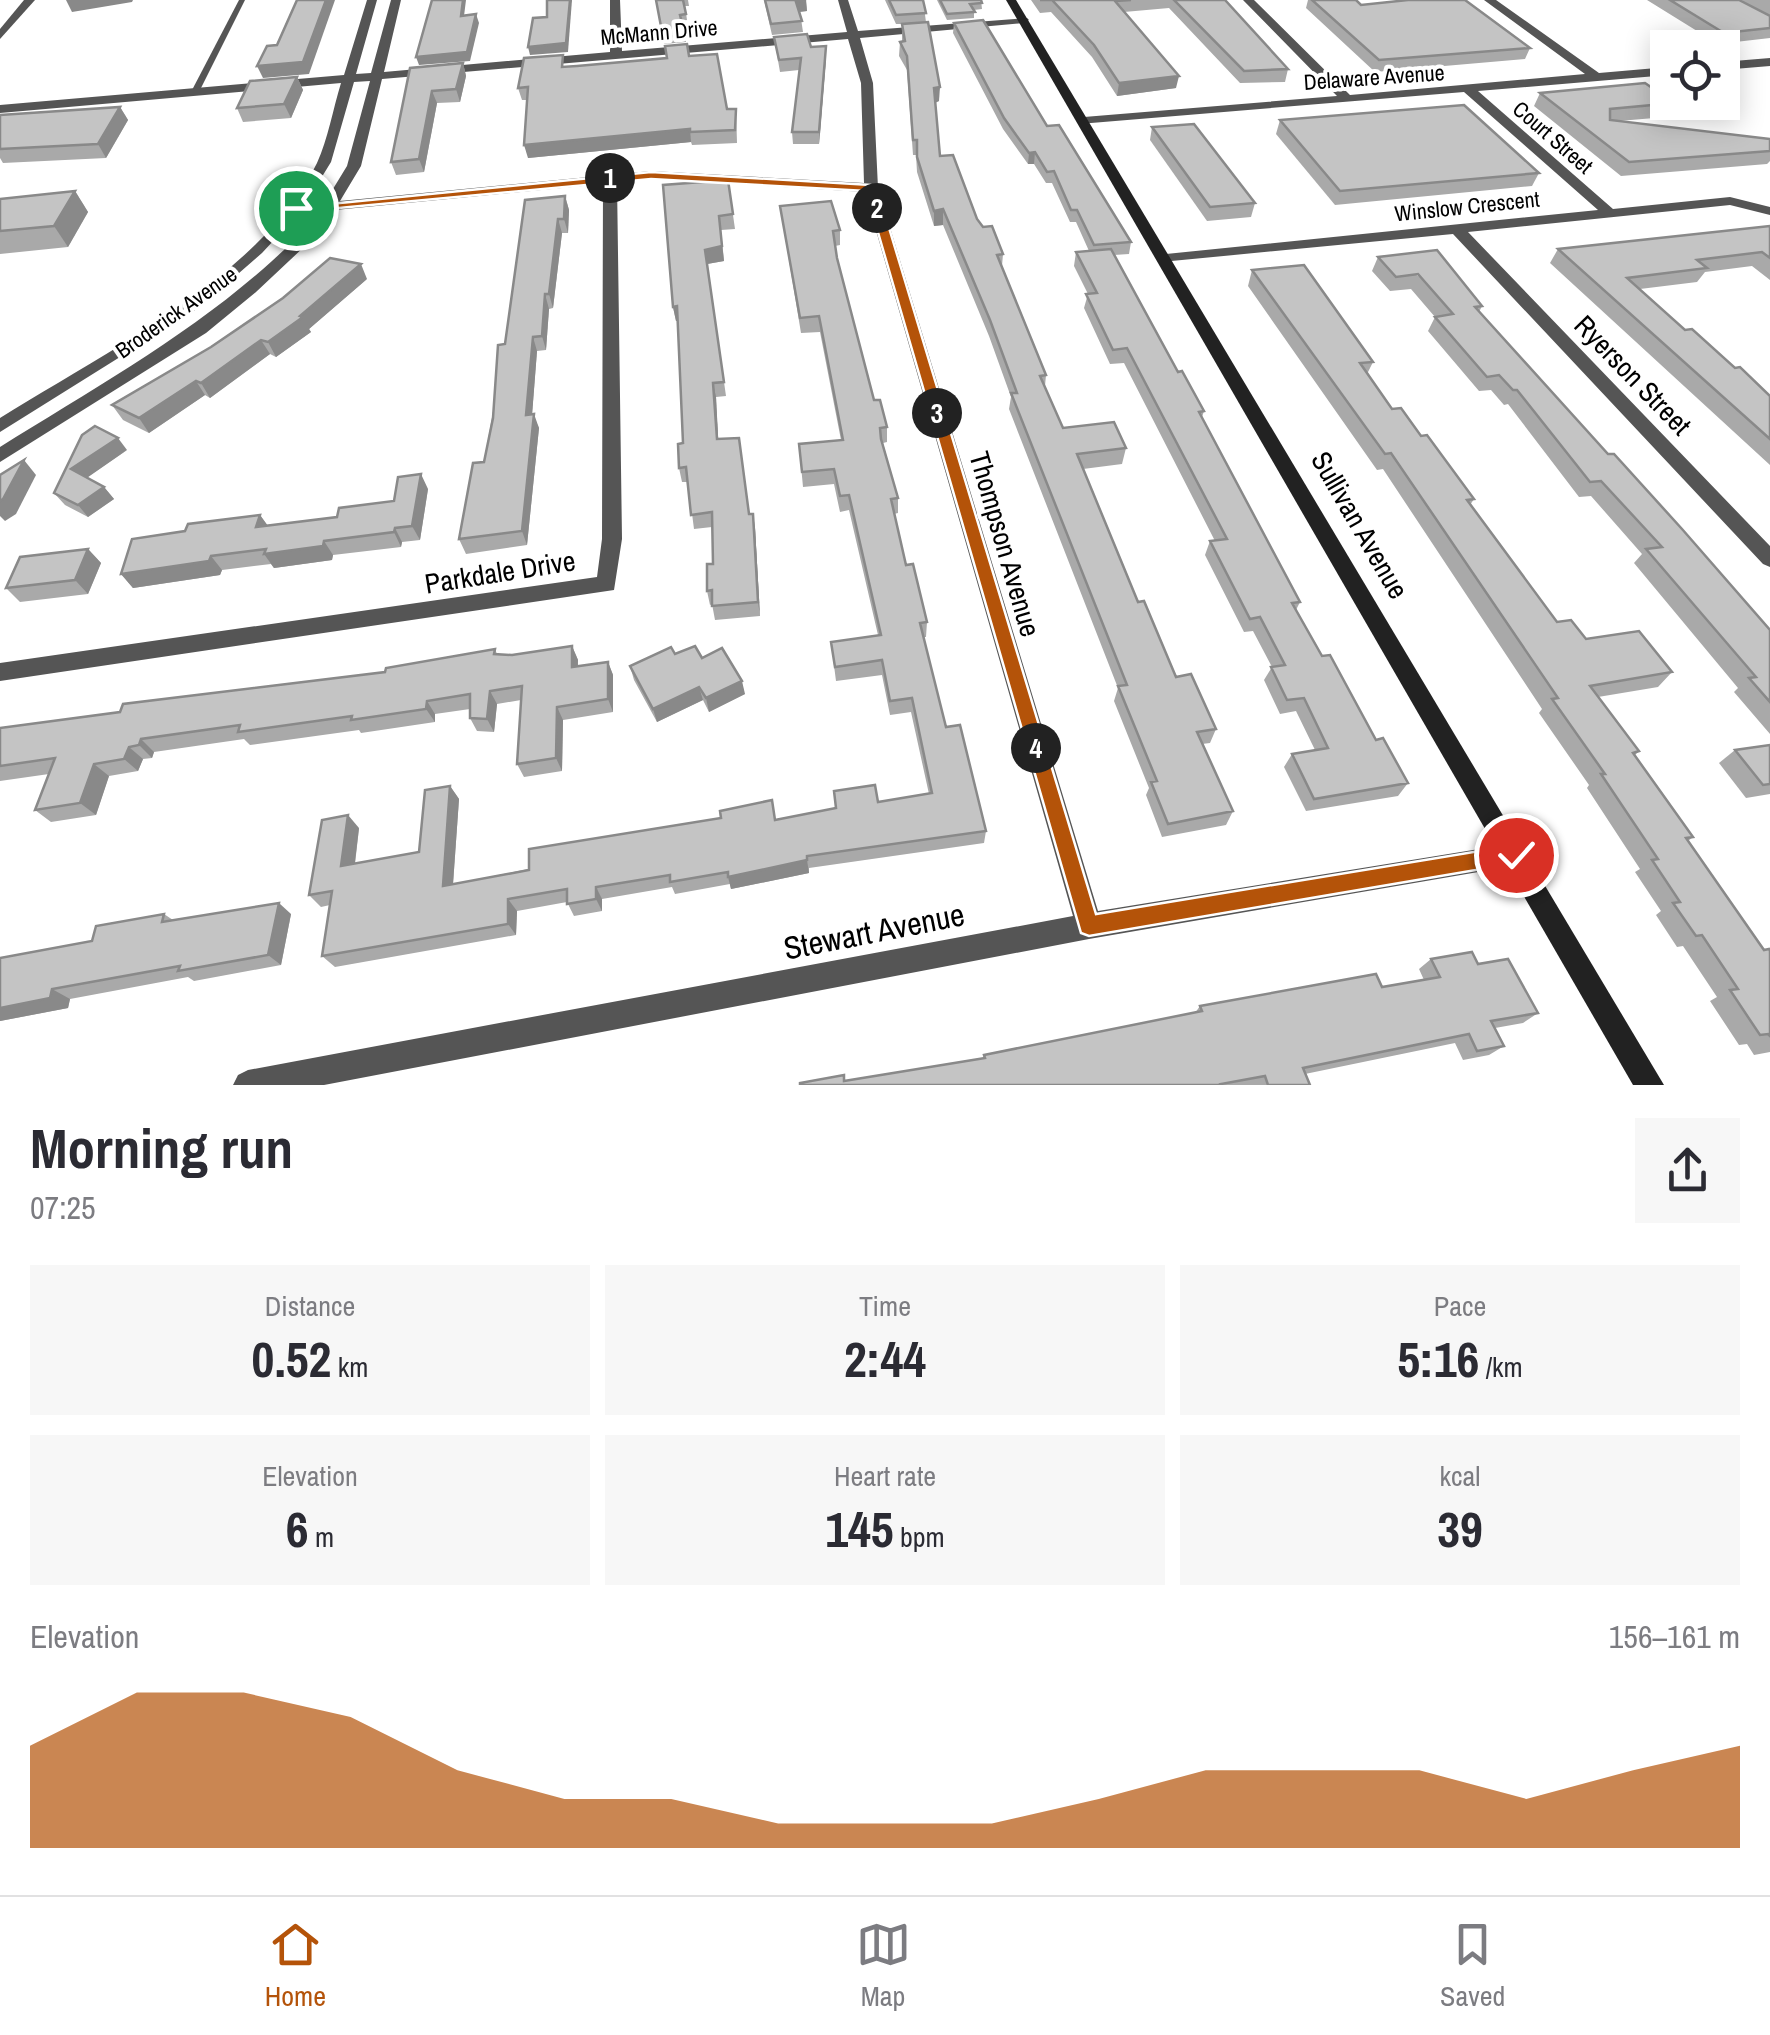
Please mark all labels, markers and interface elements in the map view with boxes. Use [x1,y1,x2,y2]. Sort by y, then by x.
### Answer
street label: McMann Drive [599,12,719,52]
map controls [1650,30,1740,120]
button: locate [1650,30,1740,120]
street label: Delaware Avenue [1303,57,1445,97]
street label: Court Street [1506,94,1600,180]
pin: 1 [585,153,635,203]
text: 1 [604,159,616,197]
pin [254,166,339,251]
icon: arrive [269,181,324,236]
pin: 2 [852,183,902,233]
street label: Winslow Crescent [1393,183,1541,229]
text: 2 [871,189,883,227]
street label: Broderick Avenue [109,259,243,365]
street label: Ryerson Street [1566,307,1700,443]
pin: 3 [912,388,962,438]
text: 3 [931,394,943,432]
street label: Sullivan Avenue [1302,444,1418,606]
street label: Thompson Avenue [960,447,1050,641]
street label: Parkdale Drive [422,541,578,603]
pin: 4 [1011,723,1061,773]
text: 4 [1030,729,1042,767]
pin [1474,813,1559,898]
icon: check [1489,828,1544,883]
street label: Stewart Avenue [780,892,968,970]
text: Morning run [30,1111,293,1185]
button: share [1635,1118,1740,1223]
text: 07:25 [30,1186,96,1229]
text: Distance [265,1287,355,1325]
text: Time [859,1287,911,1325]
text: Pace [1434,1287,1486,1325]
text: 0.52 [252,1325,331,1393]
text: 2:44 [844,1325,926,1393]
text: 5:16 [1397,1325,1479,1393]
text: km [331,1348,368,1386]
text: /km [1479,1348,1523,1386]
text: Elevation [262,1457,358,1495]
text: Heart rate [834,1457,936,1495]
text: kcal [1440,1457,1480,1495]
text: 6 [286,1495,309,1563]
text: 145 [825,1495,894,1563]
text: 39 [1437,1495,1483,1563]
text: m [309,1518,334,1556]
text: bpm [894,1518,945,1556]
text: Elevation [30,1615,139,1658]
text: 156–161 m [1609,1615,1740,1658]
tab: Home [265,1917,326,2015]
tab: Map [856,1917,911,2015]
tab: Saved [1440,1917,1505,2015]

